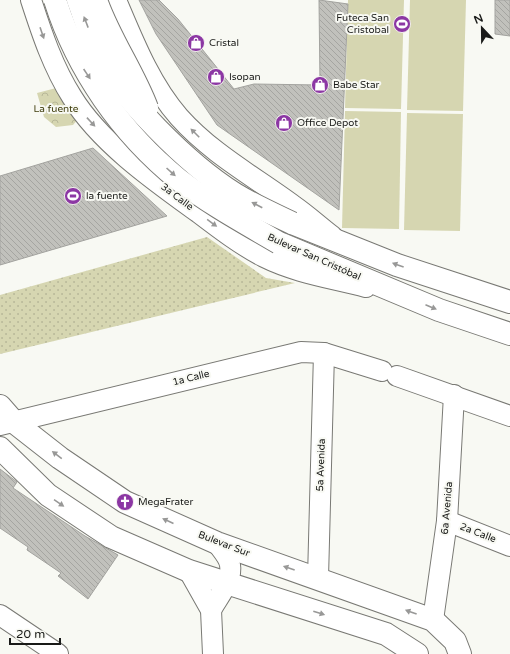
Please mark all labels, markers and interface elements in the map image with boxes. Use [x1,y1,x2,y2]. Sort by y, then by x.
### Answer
north arrow [462,8,502,48]
place label: Futeca San Cristobal [336,12,389,36]
text: N [472,12,485,27]
sports icon: Futeca San Cristobal [392,14,412,34]
one-way arrow [83,16,89,28]
one-way arrow [40,28,46,40]
shop icon: Cristal [186,33,206,53]
place label: Cristal [209,37,239,49]
shop icon: Isopan [206,67,226,87]
one-way arrow [83,69,91,79]
place label: Isopan [229,71,261,83]
shop icon: Babe Star [310,75,330,95]
place label: Babe Star [333,79,379,91]
park label: La fuente [34,103,79,115]
shop icon: Office Depot [274,113,294,133]
one-way arrow [86,117,96,127]
place label: Office Depot [297,117,358,129]
one-way arrow [190,128,200,138]
one-way arrow [166,168,176,177]
street label: 3a Calle [158,181,196,213]
sports icon: la fuente [63,186,83,206]
place label: la fuente [86,190,128,202]
one-way arrow [252,202,263,209]
one-way arrow [207,219,217,227]
street label: Bulevar San Cristóbal [265,231,363,283]
one-way arrow [392,261,404,267]
one-way arrow [425,304,436,310]
street label: 1a Calle [171,368,211,388]
street label: 5a Avenida [314,438,328,492]
one-way arrow [51,451,62,459]
street label: 6a Avenida [439,481,455,535]
church icon: MegaFrater [115,492,135,512]
place label: MegaFrater [138,496,194,508]
one-way arrow [53,499,65,506]
one-way arrow [162,518,174,524]
street label: 2a Calle [458,521,498,545]
street label: Bulevar Sur [196,529,252,559]
one-way arrow [283,565,295,571]
one-way arrow [405,609,417,615]
one-way arrow [314,610,326,616]
scale bar [10,620,60,646]
text: 20 m [16,627,45,641]

